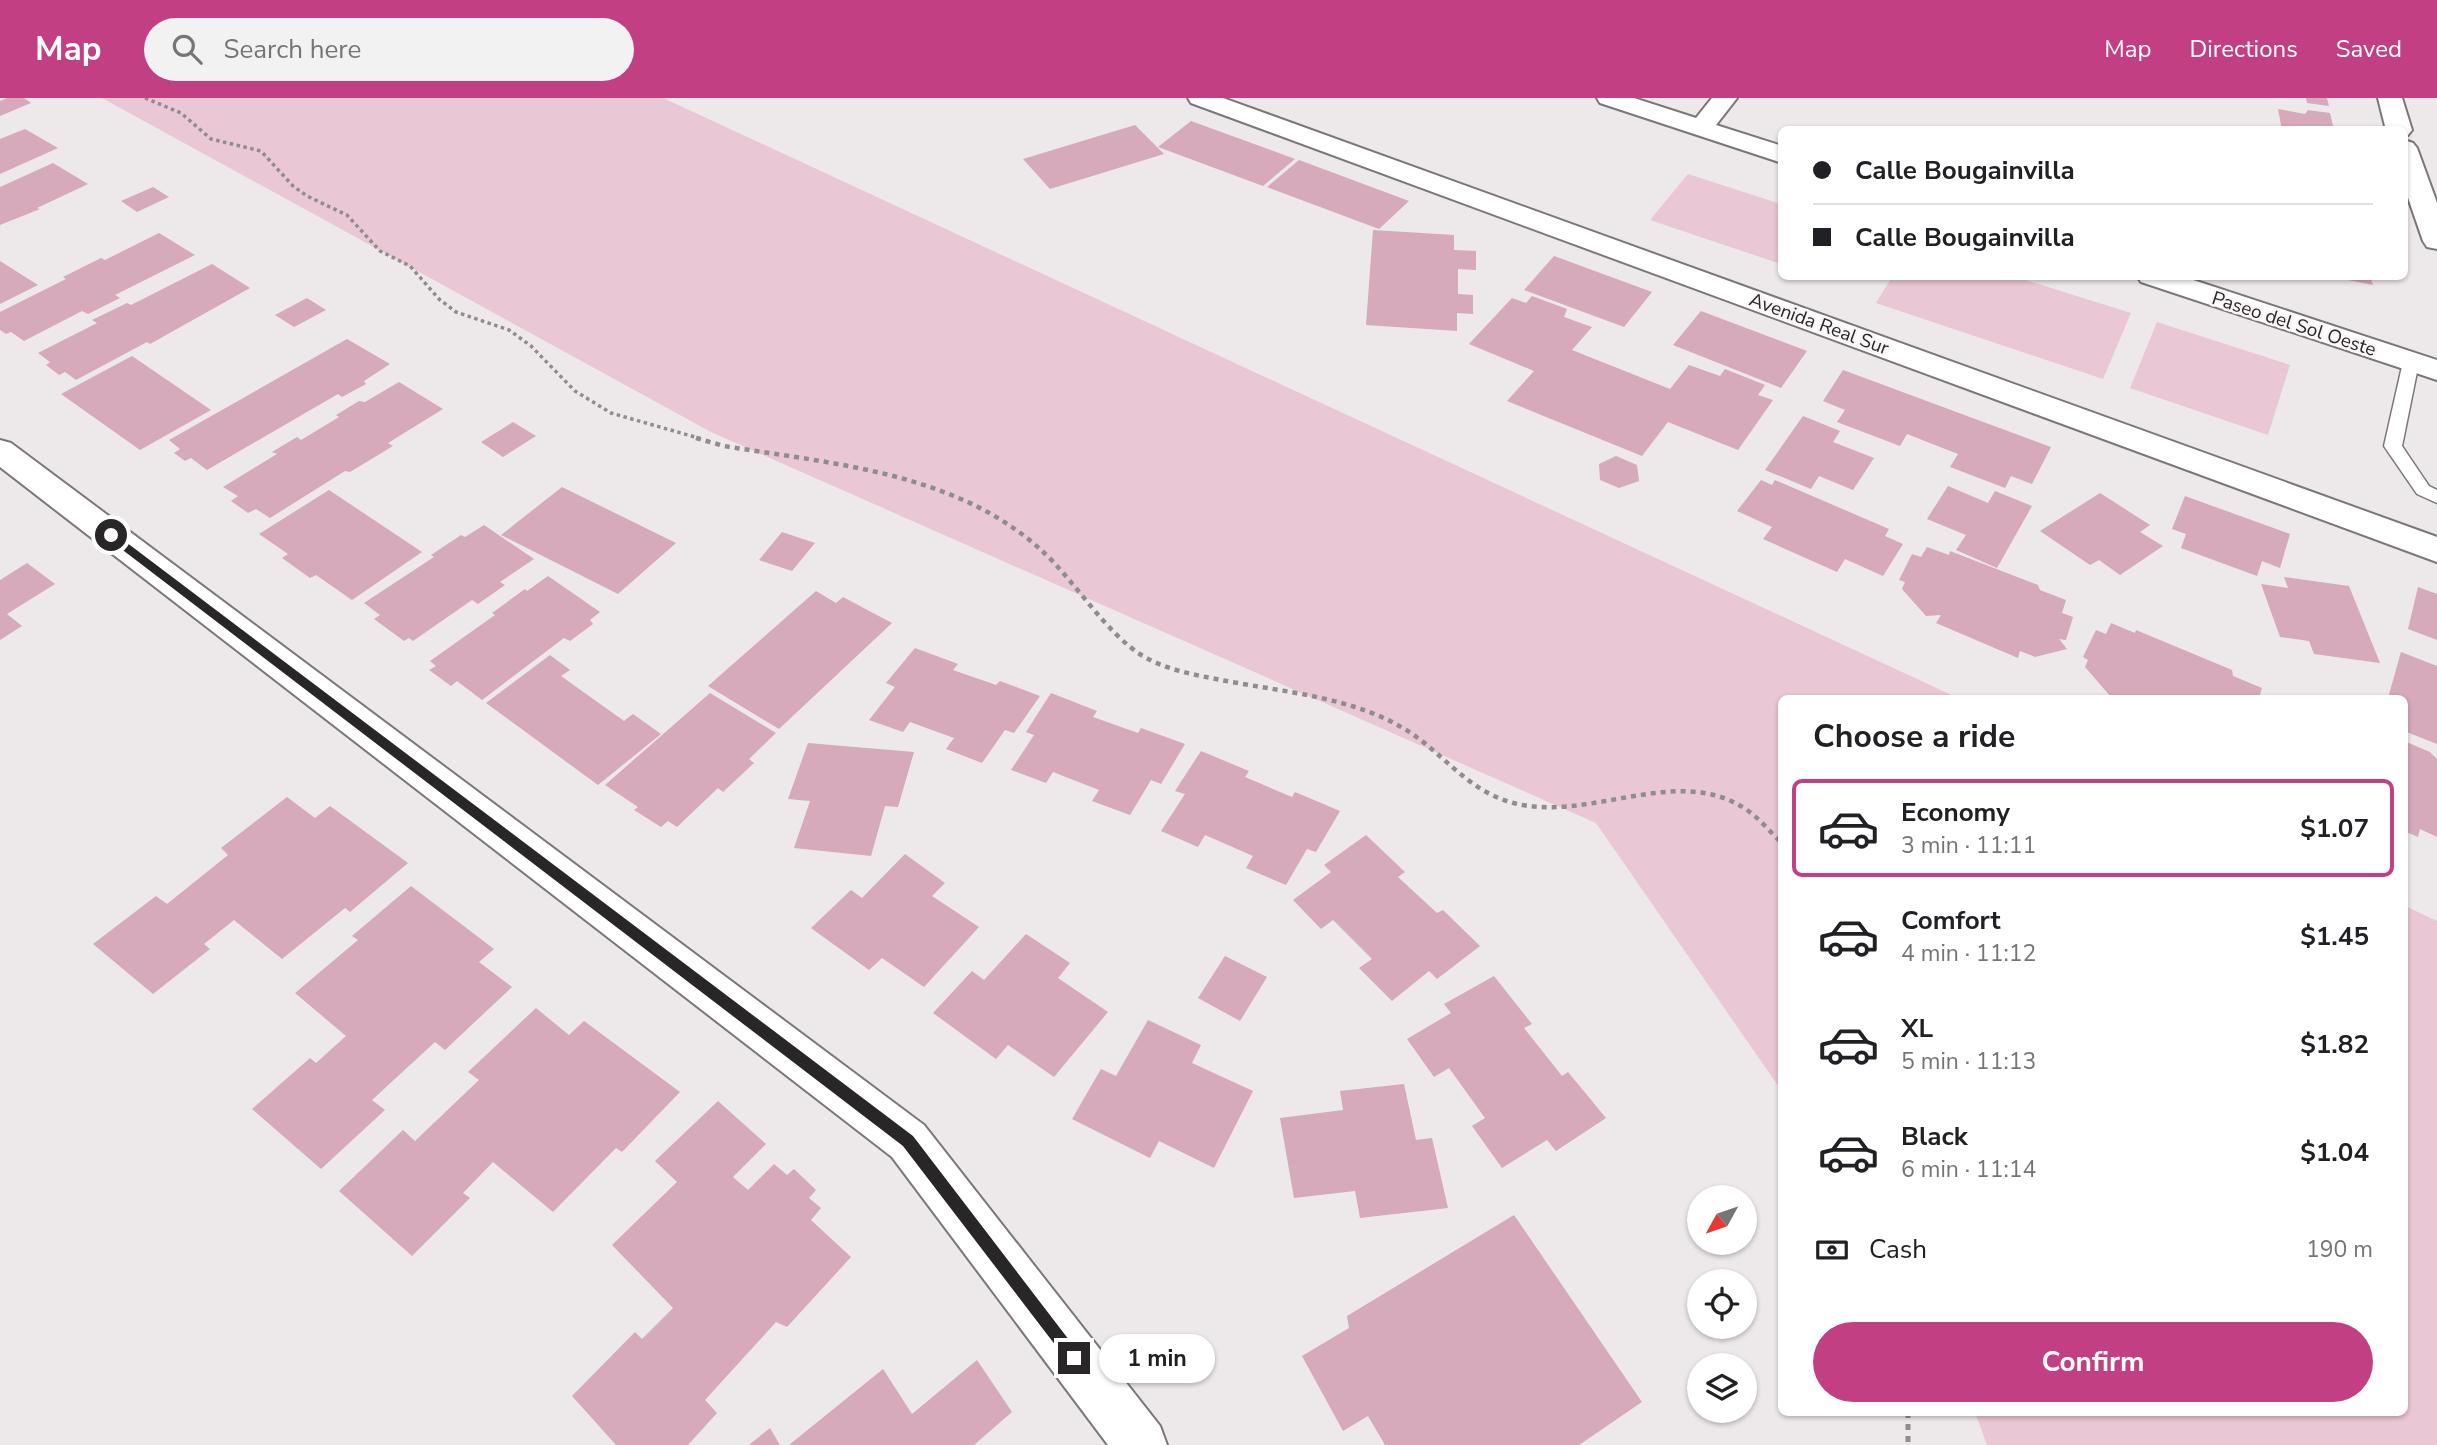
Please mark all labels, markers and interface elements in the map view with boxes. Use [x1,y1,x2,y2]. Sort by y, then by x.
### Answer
search box [144,18,634,81]
text: Map [35,27,102,72]
icon: search [168,30,206,68]
text: Search here [224,32,361,67]
text: Map [2104,33,2151,65]
text: Directions [2189,33,2298,65]
text: Saved [2336,33,2402,65]
text: Calle Bougainvilla [1855,153,2075,188]
text: Calle Bougainvilla [1855,220,2075,255]
street label: Paseo del Sol Oeste [2209,285,2379,363]
street label: Avenida Real Sur [1746,287,1893,361]
route start [95,519,127,551]
text: Choose a ride [1813,715,2015,758]
text: Economy [1901,795,2010,830]
icon: car [1817,797,1880,860]
text: $1.07 [2300,811,2369,846]
text: 3 min · 11:11 [1901,830,2036,861]
text: Comfort [1901,903,2001,938]
icon: car [1817,905,1880,968]
text: $1.45 [2300,919,2369,954]
text: 4 min · 11:12 [1901,938,2036,969]
text: XL [1901,1011,1933,1046]
icon: car [1817,1013,1880,1076]
text: $1.82 [2300,1027,2369,1062]
text: 5 min · 11:13 [1901,1046,2036,1077]
text: Black [1901,1119,1968,1154]
icon: car [1817,1121,1880,1184]
text: $1.04 [2300,1135,2369,1170]
text: 6 min · 11:14 [1901,1154,2036,1185]
north arrow [1687,1185,1757,1255]
map controls [1687,1185,1757,1423]
icon: cash [1813,1231,1851,1269]
text: Cash [1869,1232,1927,1267]
text: 190 m [2306,1234,2373,1265]
button: locate [1687,1269,1757,1339]
button: Confirm [1813,1322,2373,1402]
callout: 1 min [1098,1334,1214,1382]
route end [1058,1342,1090,1374]
text: 1 min [1127,1343,1187,1374]
button: layers [1687,1353,1757,1423]

